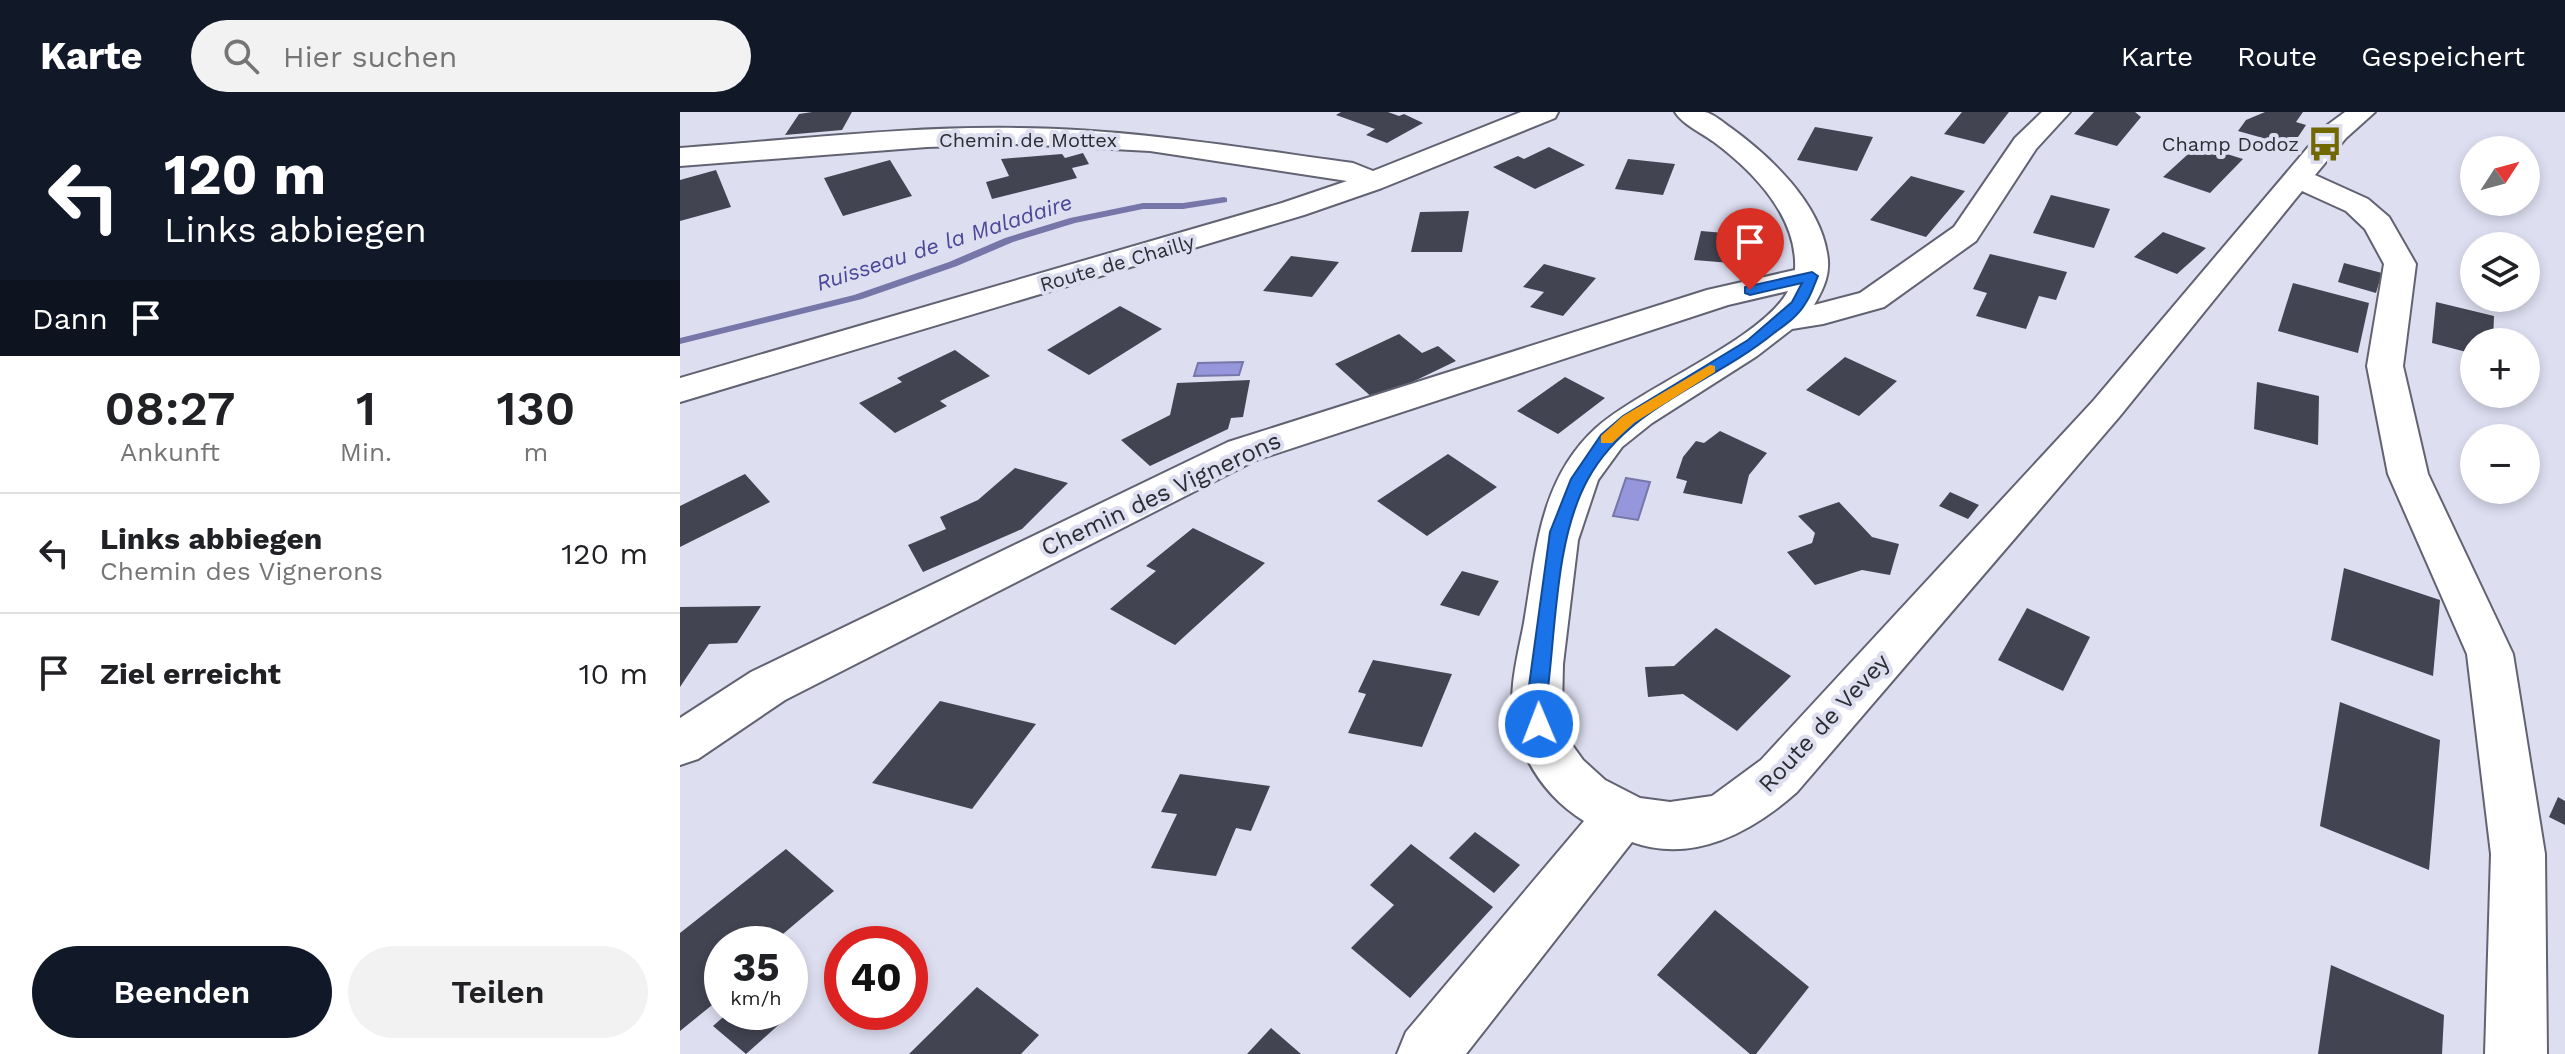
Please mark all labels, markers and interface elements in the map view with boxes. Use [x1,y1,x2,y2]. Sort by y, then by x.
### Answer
search box [191,20,751,92]
text: Karte [40,34,143,78]
icon: search [219,34,263,78]
text: Hier suchen [283,39,457,74]
text: Karte [2121,40,2193,73]
text: Route [2237,40,2317,73]
text: Gespeichert [2361,40,2525,73]
bus stop icon: Champ Dodoz [2306,125,2344,163]
street label: Chemin de Mottex [939,128,1117,152]
place label: Champ Dodoz [2162,132,2299,156]
north arrow [2460,136,2540,216]
map controls [2460,136,2540,504]
text: 120 m [164,142,326,208]
icon: left [32,144,136,248]
water label: Ruisseau de la Maladaire [813,189,1075,296]
pin [1716,208,1784,290]
text: Links abbiegen [164,209,427,251]
icon: arrive [1728,220,1772,264]
street label: Route de Chailly [1037,229,1198,297]
button: layers [2460,232,2540,312]
icon: arrive [124,296,168,340]
text: Dann [32,301,108,336]
button: + [2460,328,2540,408]
text: 08:27 [105,380,235,437]
text: 1 [356,380,376,437]
text: 130 [497,380,575,437]
button: − [2460,424,2540,504]
street label: Chemin des Vignerons [1037,426,1285,562]
text: Ankunft [120,437,220,467]
text: Min. [340,437,392,467]
text: m [524,437,548,467]
text: Links abbiegen [100,521,322,556]
icon: left [32,531,76,575]
text: 120 m [561,536,648,571]
text: Chemin des Vignerons [100,556,383,586]
street label: Route de Vevey [1753,647,1896,798]
icon: arrive [32,651,76,695]
text: Ziel erreicht [100,656,281,691]
text: 10 m [579,656,648,691]
position arrow [1497,682,1581,766]
speed limit sign: 40 [824,926,928,1030]
text: 35 [732,944,780,991]
button: Beenden [32,946,332,1038]
button: Teilen [348,946,648,1038]
text: km/h [730,986,782,1010]

